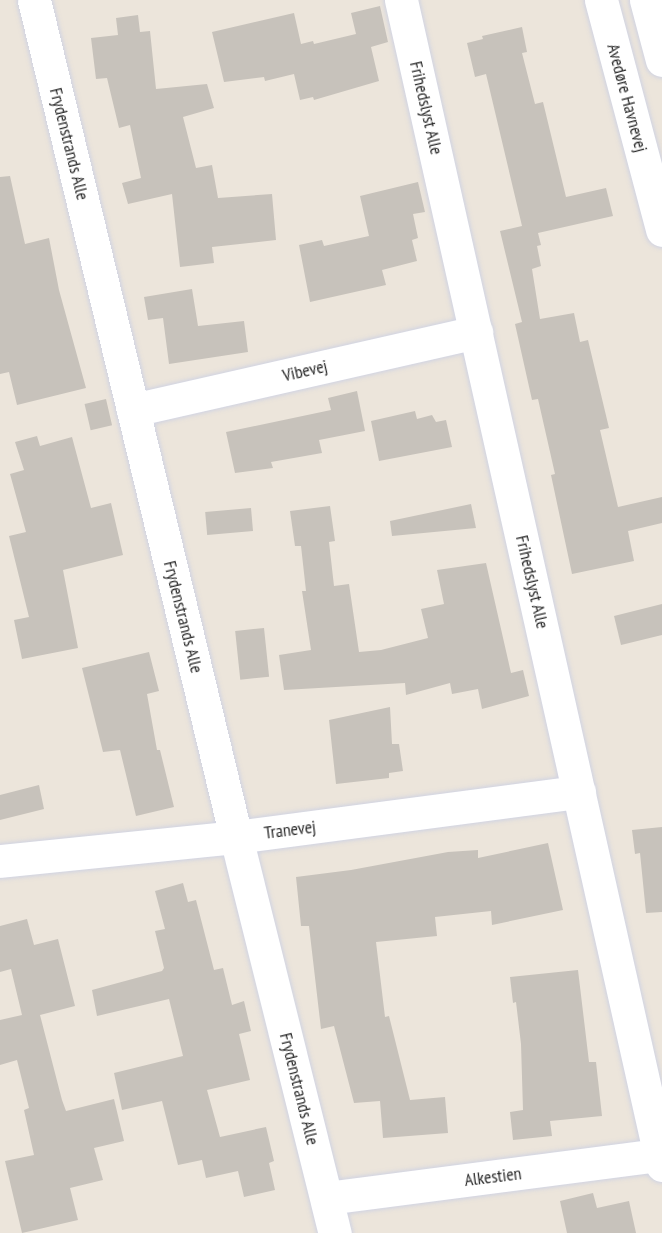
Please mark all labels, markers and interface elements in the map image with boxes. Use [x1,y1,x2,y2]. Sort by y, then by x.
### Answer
street label: Avedøre Havnevej [602,41,652,155]
street label: Frihedslyst Alle [405,59,447,157]
street label: Frydenstrands Alle [45,85,93,203]
street label: Vibevej [280,355,330,387]
street label: Frihedslyst Alle [511,533,553,631]
street label: Frydenstrands Alle [159,558,207,676]
street label: Tranevej [263,816,317,844]
street label: Frydenstrands Alle [275,1030,323,1148]
street label: Alkestien [463,1163,523,1191]

